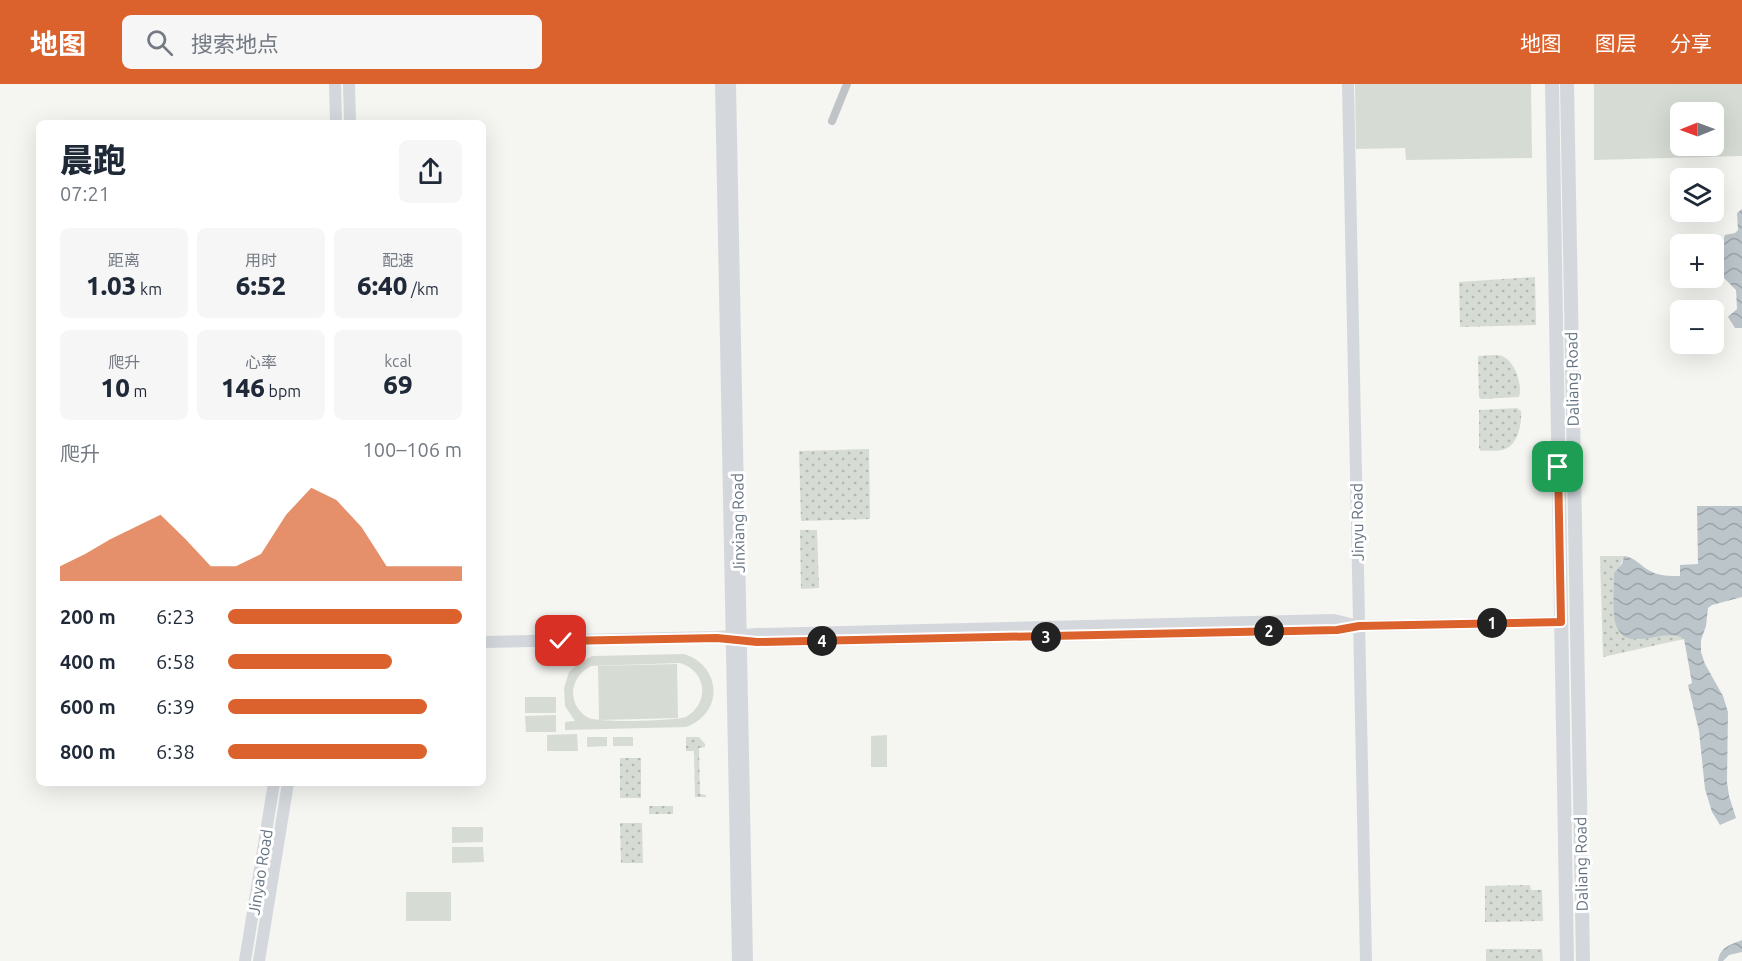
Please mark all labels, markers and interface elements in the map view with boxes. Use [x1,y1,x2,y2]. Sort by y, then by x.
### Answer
search box [122,15,542,69]
icon: search [143,26,176,59]
text: 地图 [30,28,86,59]
text: 搜索地点 [191,31,279,56]
text: 地图 [1520,31,1562,55]
text: 图层 [1595,31,1637,55]
text: 分享 [1670,31,1712,55]
north arrow [1670,102,1724,156]
map controls [1670,102,1724,354]
button: share [399,140,462,203]
text: 晨跑 [60,141,126,178]
button: layers [1670,168,1724,222]
text: 07:21 [60,182,110,205]
button: + [1670,234,1724,288]
text: 距离 [108,251,140,269]
text: 用时 [245,251,277,269]
text: 配速 [382,251,414,269]
text: 1.03 [86,271,136,300]
text: 6:52 [236,271,286,300]
text: 6:40 [357,271,407,300]
text: km [136,280,162,298]
text: /km [407,280,439,298]
button: − [1670,300,1724,354]
street label: Daliang Road [1562,331,1582,427]
text: kcal [384,352,412,370]
text: 爬升 [108,353,140,371]
text: 心率 [245,353,277,371]
text: 69 [383,370,413,399]
text: 10 [101,373,130,402]
text: 146 [221,373,265,402]
text: m [130,382,147,400]
text: bpm [265,382,301,400]
text: 100–106 m [363,438,462,461]
pin [1532,441,1583,492]
text: 爬升 [60,442,100,465]
icon: arrive [1541,450,1574,483]
street label: Jinxiang Road [728,473,748,573]
street label: Jinyu Road [1347,483,1367,561]
text: 200 m [60,605,116,628]
text: 6:23 [156,605,195,628]
pin: 1 [1477,608,1507,638]
text: 1 [1487,614,1497,632]
pin [535,615,586,666]
pin: 2 [1254,616,1284,646]
pin: 3 [1031,622,1061,652]
text: 2 [1264,622,1274,640]
icon: check [544,624,577,657]
pin: 4 [807,626,837,656]
text: 3 [1041,628,1051,646]
text: 4 [817,632,827,650]
text: 400 m [60,650,116,673]
text: 6:58 [156,650,195,673]
text: 600 m [60,695,116,718]
text: 6:39 [156,695,195,718]
text: 800 m [60,740,116,763]
text: 6:38 [156,740,195,763]
street label: Daliang Road [1571,816,1591,912]
street label: Jinyao Road [244,828,276,916]

